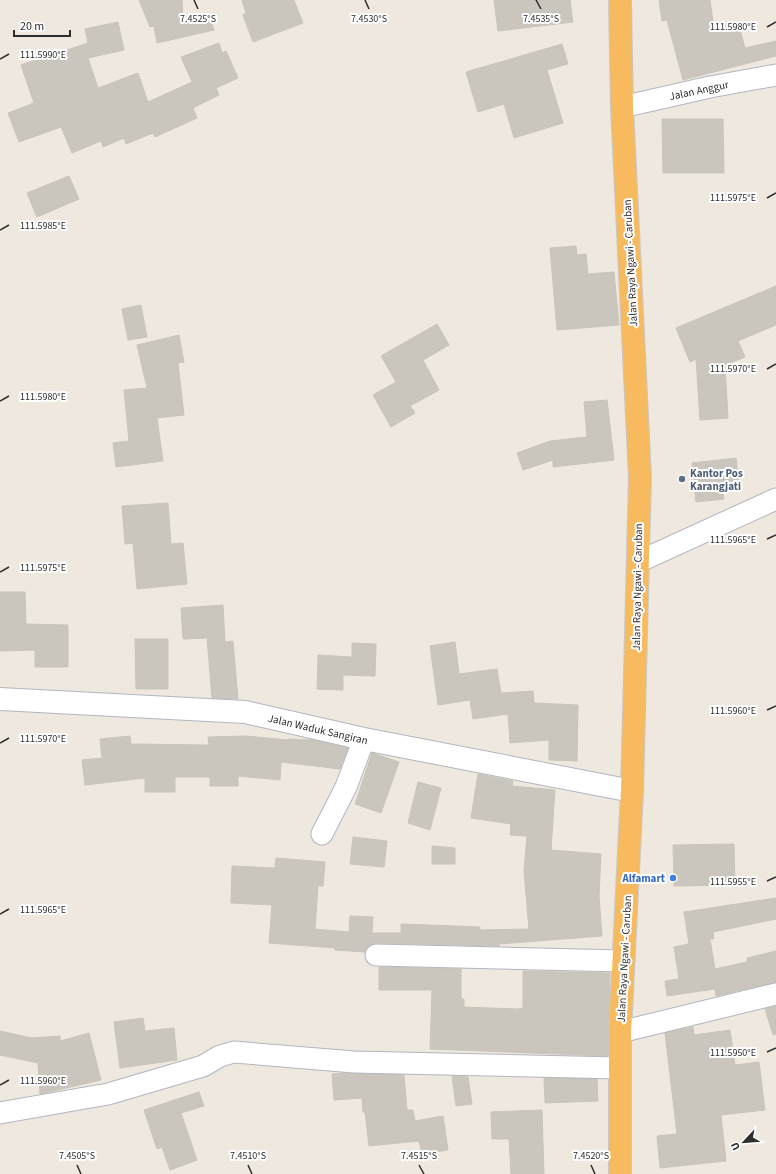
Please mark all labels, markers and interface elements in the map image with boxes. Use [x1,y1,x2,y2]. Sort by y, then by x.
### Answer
scale bar [14,12,70,38]
text: 7.4525°S [180,12,216,26]
text: 7.4530°S [351,12,387,26]
text: 7.4535°S [523,12,559,26]
text: 20 m [20,18,44,35]
text: 111.5980°E [710,20,756,34]
text: 111.5990°E [20,48,66,62]
street label: Jalan Anggur [668,77,730,104]
text: 111.5975°E [710,191,756,205]
street label: Jalan Raya Ngawi - Caruban [620,199,641,327]
text: 111.5985°E [20,219,66,233]
text: 111.5970°E [710,362,756,376]
text: 111.5980°E [20,390,66,404]
place label: Kantor Pos Karangjati [690,466,743,494]
marker: Kantor Pos Karangjati [677,474,687,484]
street label: Jalan Raya Ngawi - Caruban [629,523,646,651]
text: 111.5965°E [710,533,756,547]
text: 111.5975°E [20,561,66,575]
text: 111.5960°E [710,704,756,718]
street label: Jalan Waduk Sangiran [267,711,369,748]
text: 111.5970°E [20,732,66,746]
place label: Alfamart [621,871,666,886]
marker: Alfamart [668,873,678,883]
text: 111.5955°E [710,875,756,889]
street label: Jalan Raya Ngawi - Caruban [614,895,635,1023]
text: 111.5965°E [20,903,66,917]
text: 111.5950°E [710,1046,756,1060]
text: 111.5960°E [20,1074,66,1088]
north arrow [724,1122,764,1162]
text: U [727,1140,744,1153]
text: 7.4505°S [59,1149,95,1163]
text: 7.4510°S [230,1149,266,1163]
text: 7.4515°S [401,1149,437,1163]
text: 7.4520°S [573,1149,609,1163]

